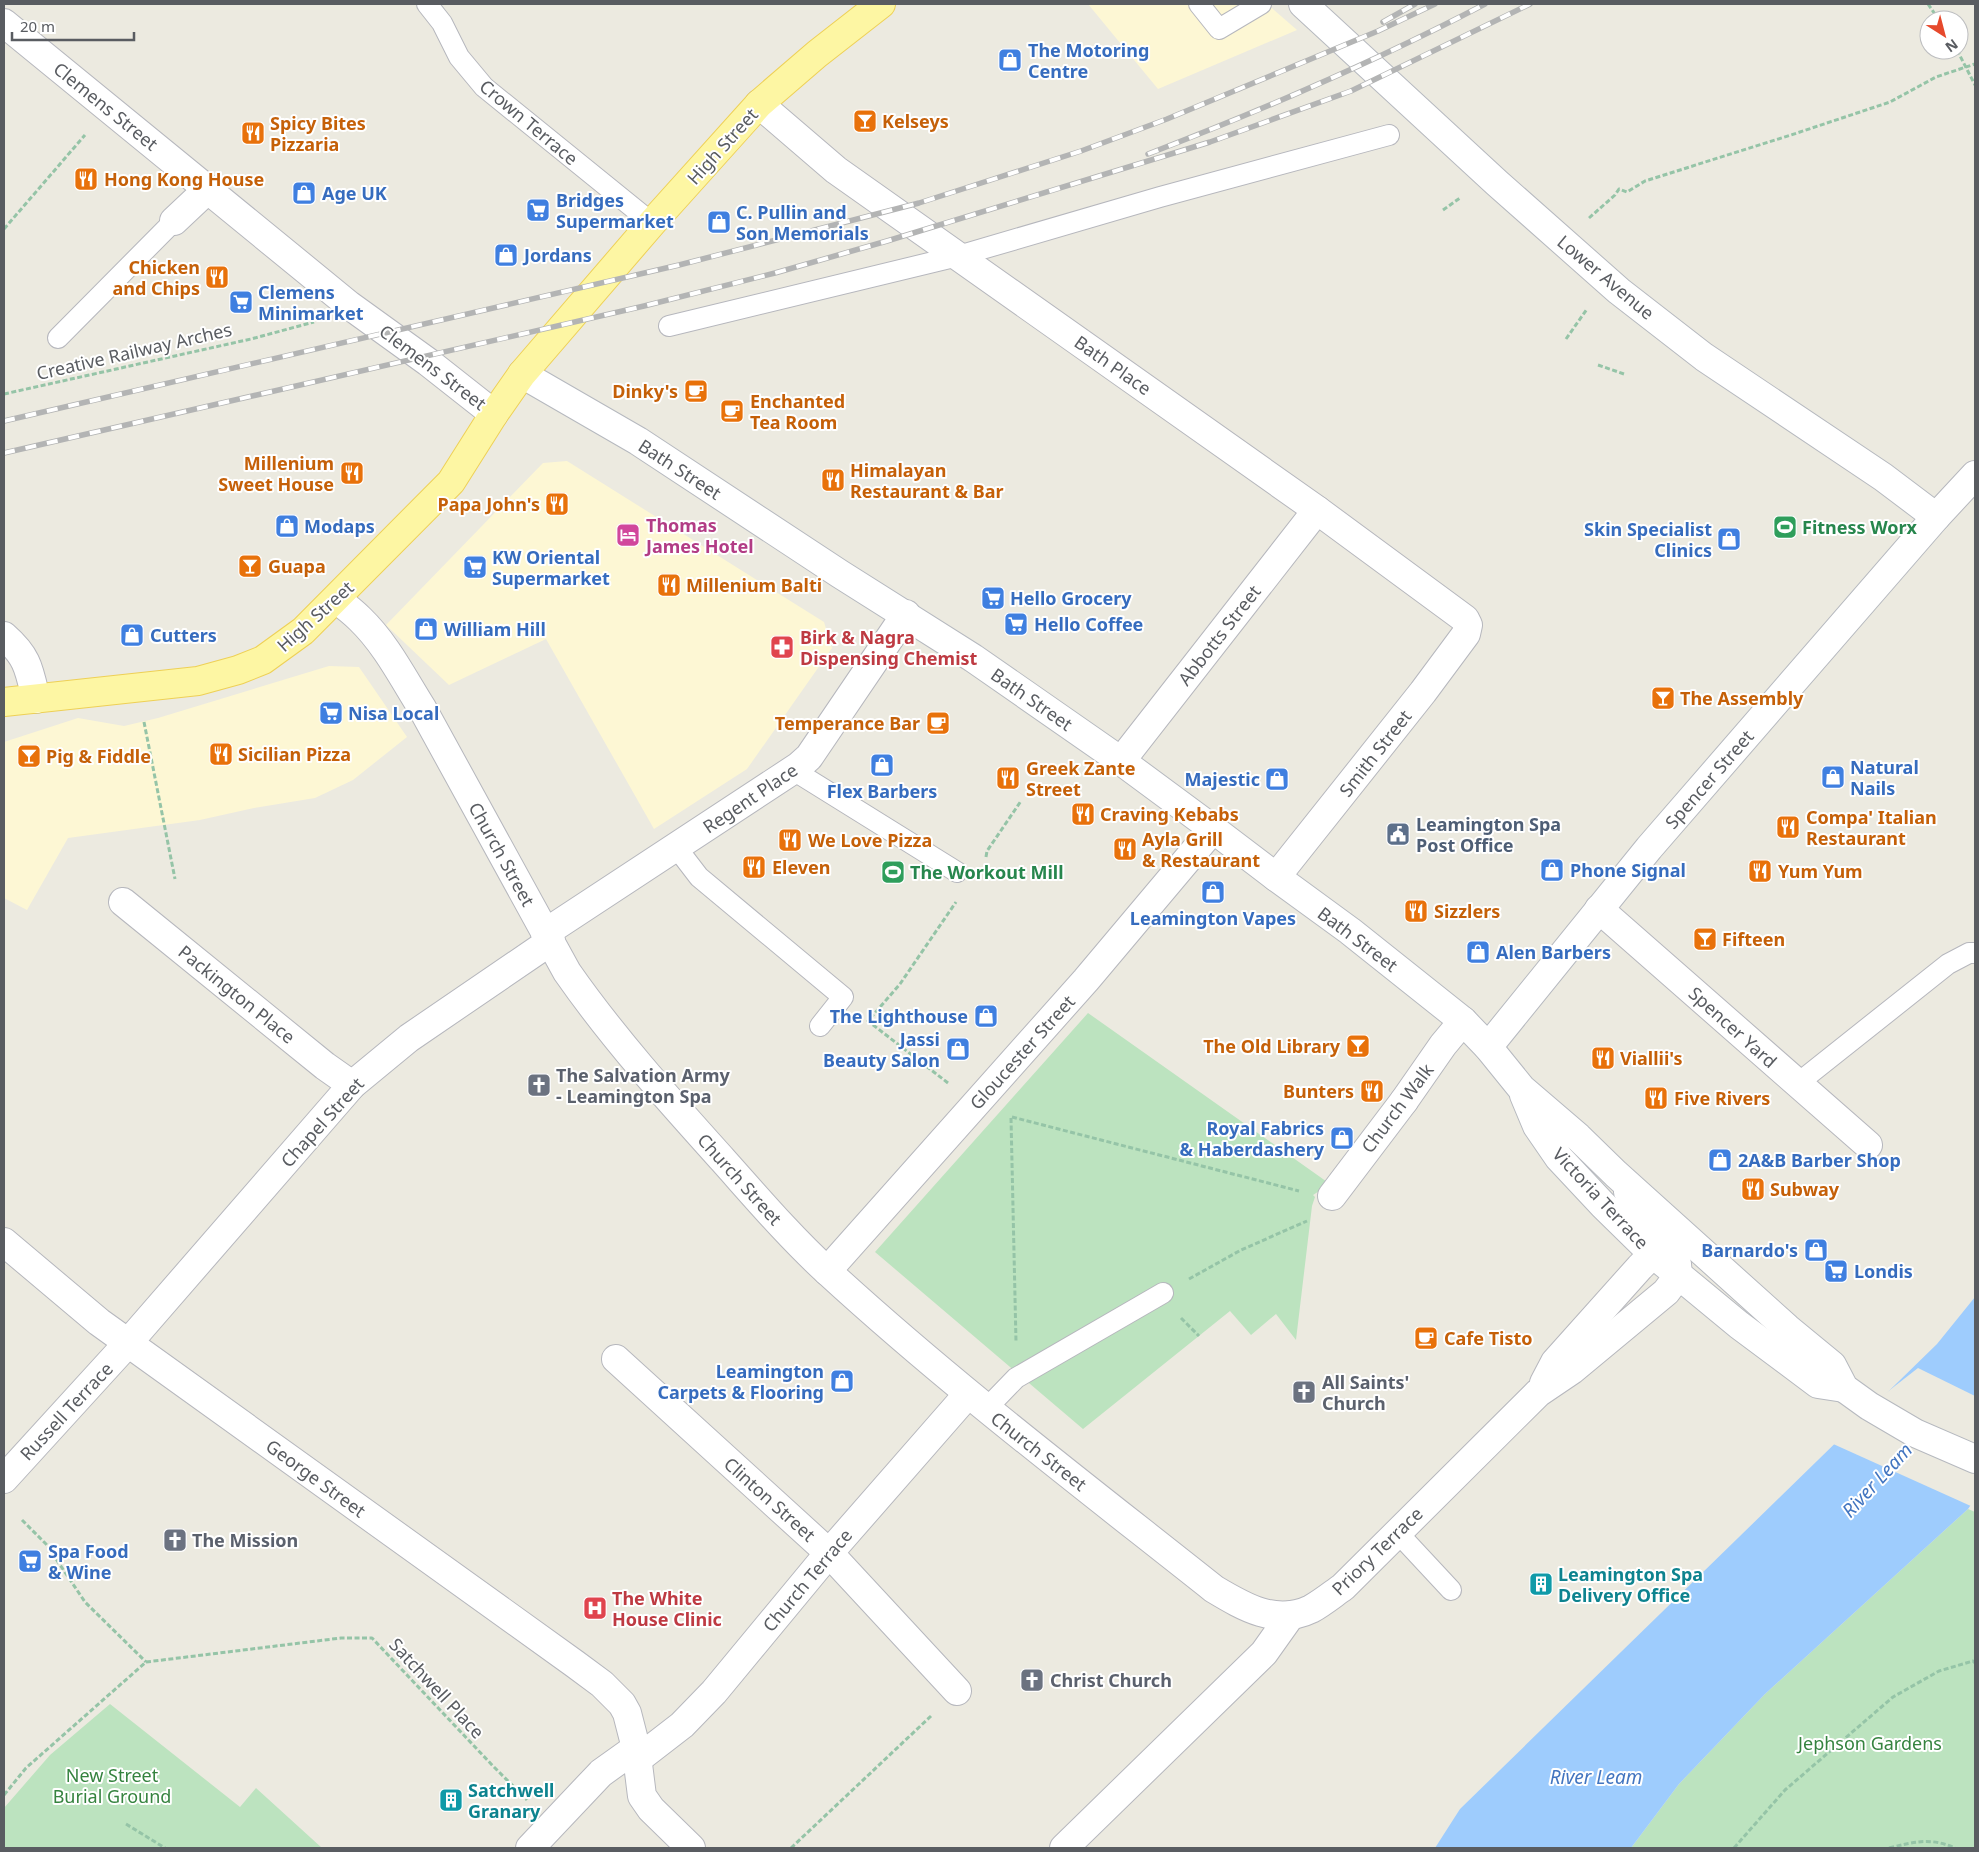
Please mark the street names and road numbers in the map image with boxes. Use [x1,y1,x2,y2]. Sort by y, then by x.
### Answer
street label: Clemens Street [49,56,164,156]
street label: Crown Terrace [475,74,583,170]
street label: High Street [681,102,763,189]
street label: Lower Avenue [1552,229,1660,325]
street label: Creative Railway Arches [34,317,234,385]
street label: Clemens Street [375,319,492,415]
street label: Bath Place [1070,330,1156,400]
street label: Bath Street [634,433,727,505]
street label: High Street [272,575,359,657]
street label: Abbotts Street [1172,580,1266,690]
street label: Bath Street [986,662,1078,736]
street label: Smith Street [1334,704,1417,801]
street label: Spencer Street [1659,724,1759,833]
street label: Regent Place [698,757,802,839]
street label: Church Street [464,798,541,911]
street label: Bath Street [1313,901,1403,977]
street label: Packington Place [174,939,300,1049]
street label: Spencer Yard [1684,981,1782,1073]
street label: Gloucester Street [964,989,1080,1114]
street label: Church Walk [1356,1058,1439,1158]
street label: Chapel Street [275,1071,369,1172]
street label: Church Street [692,1128,788,1230]
street label: Victoria Terrace [1548,1142,1654,1254]
street label: Russell Terrace [14,1357,118,1465]
street label: Church Street [986,1406,1092,1496]
street label: George Street [261,1434,371,1523]
street label: Clinton Street [719,1452,821,1547]
street label: Priory Terrace [1326,1502,1428,1600]
street label: Church Terrace [757,1523,857,1637]
street label: Satchwell Place [384,1633,490,1743]

